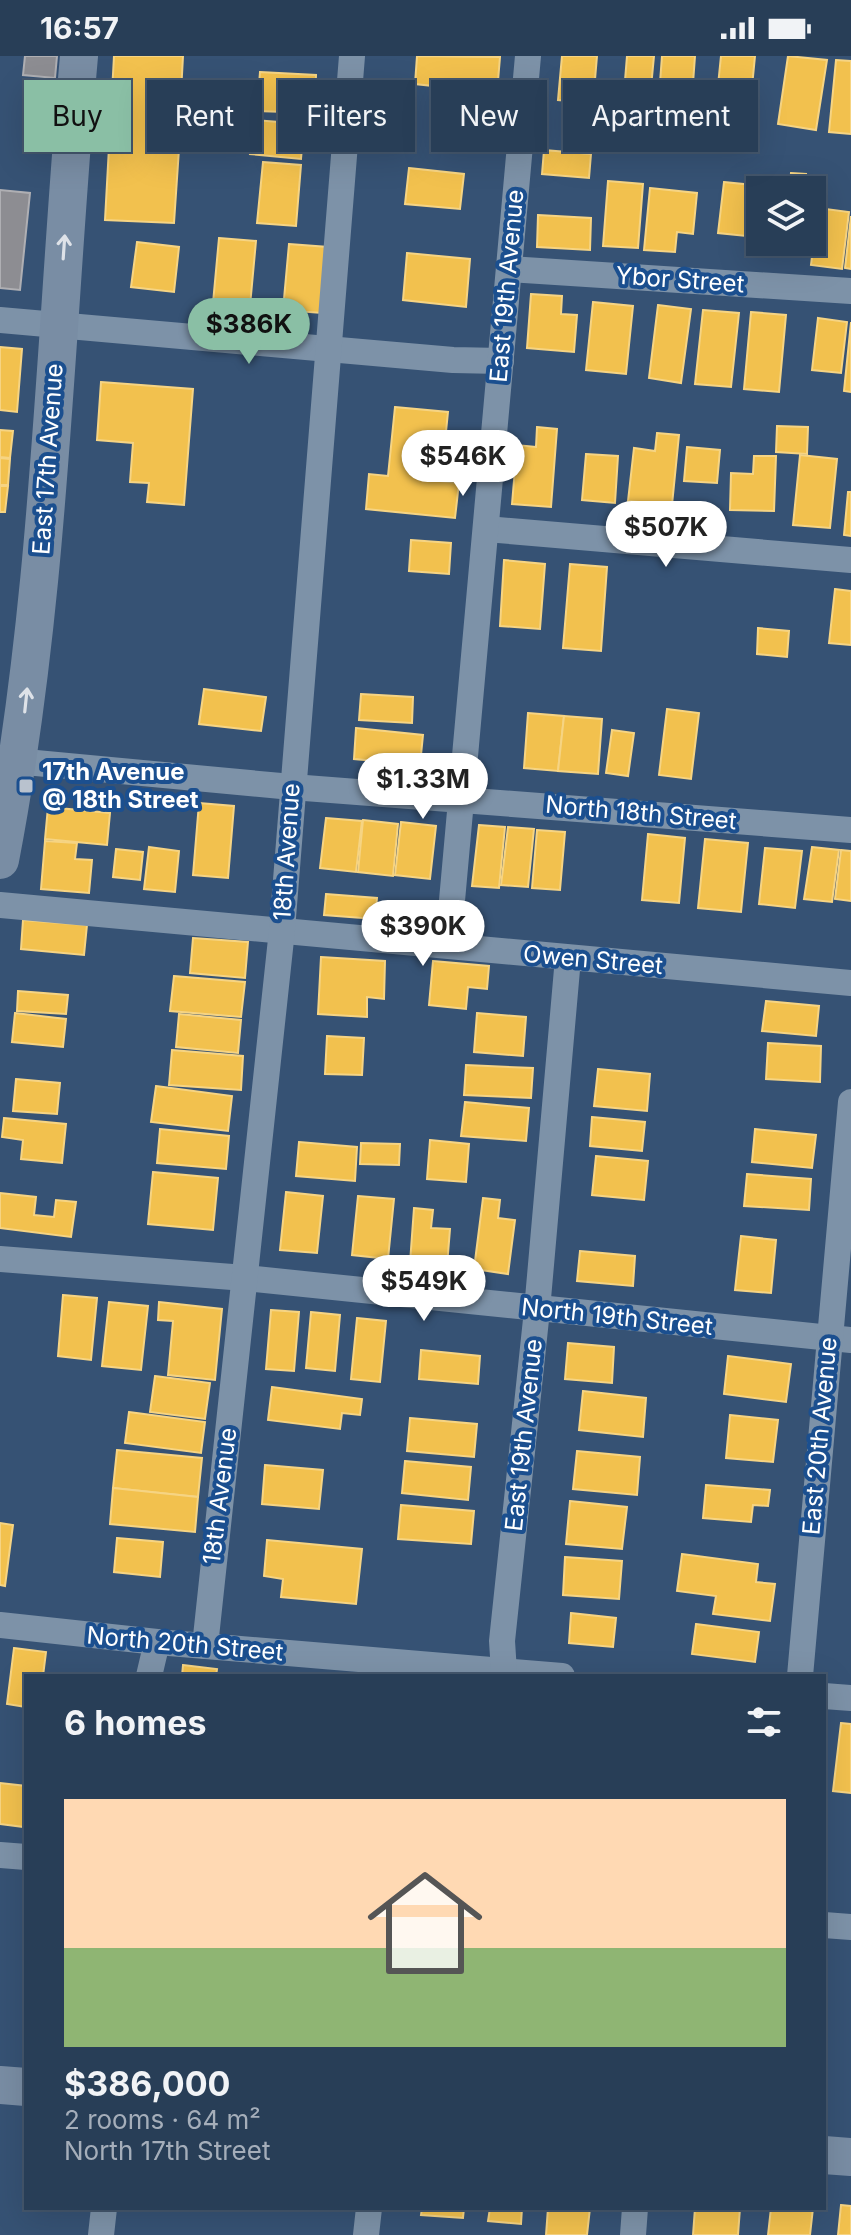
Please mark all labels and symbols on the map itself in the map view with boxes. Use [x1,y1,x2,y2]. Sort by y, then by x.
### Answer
street label: East 19th Avenue [484,188,529,383]
one-way arrow [57,234,72,261]
street label: Ybor Street [615,261,745,298]
pin: $386K [193,298,305,366]
street label: East 17th Avenue [26,362,69,556]
pin: $546K [407,430,519,498]
pin: $507K [610,501,722,569]
one-way arrow [18,687,33,714]
pin: $1.33M [358,753,488,821]
place label: 17th Avenue @ 18th Street [42,757,199,814]
marker: 17th Avenue @ 18th Street [17,777,35,795]
street label: 18th Avenue [267,782,306,922]
street label: North 18th Street [544,790,738,835]
pin: $390K [367,900,479,968]
street label: Owen Street [522,939,664,980]
pin: $549K [368,1255,480,1323]
street label: North 19th Street [520,1292,714,1341]
street label: East 20th Avenue [796,1336,843,1536]
street label: East 19th Avenue [499,1337,548,1533]
street label: 18th Avenue [197,1426,242,1566]
street label: North 20th Street [85,1620,285,1667]

